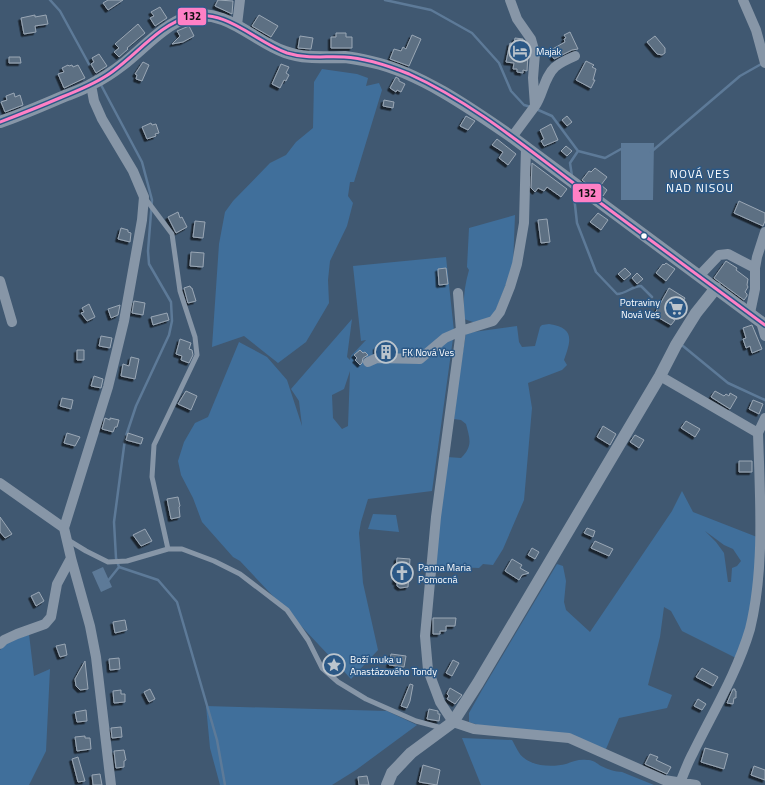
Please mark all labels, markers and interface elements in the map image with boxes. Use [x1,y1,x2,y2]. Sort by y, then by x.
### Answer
line badge: 132 [177,7,207,26]
text: 132 [183,8,201,24]
hotel icon: Majak [507,38,533,64]
place label: Majak [536,44,562,59]
district label: NOVÁ VES NAD NISOU [666,164,734,197]
line badge: 132 [572,183,602,203]
text: 132 [578,185,596,201]
unlabelled marker [639,231,649,241]
place label: Potraviny Nová Ves [620,295,660,322]
supermarket icon: Potraviny Nová Ves [663,295,689,321]
building icon: FK Nová Ves [373,339,399,365]
place label: FK Nová Ves [402,345,455,360]
church icon: Panna Maria Pomocná [389,560,415,586]
place label: Panna Maria Pomocná [418,560,471,587]
place icon: Boží muka u Anastázového Tondy [321,652,347,678]
place label: Boží muka u Anastázového Tondy [350,652,437,679]

